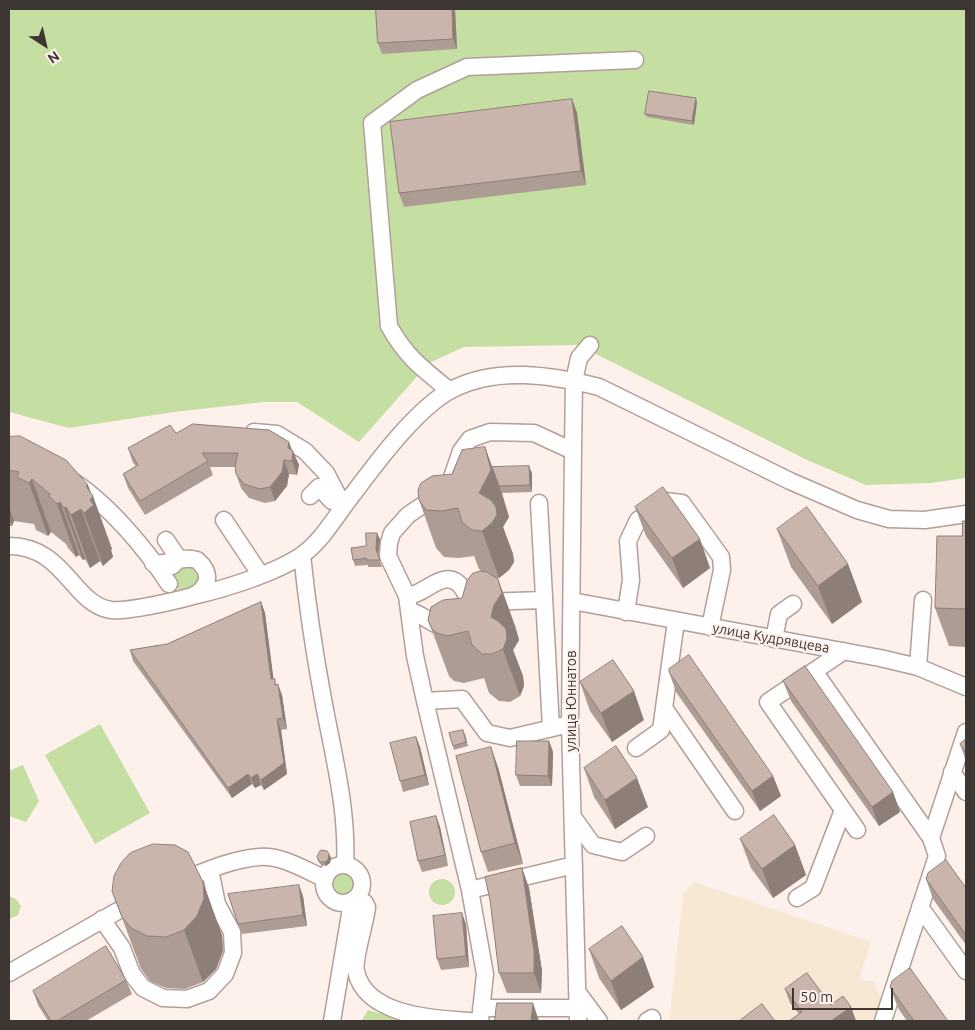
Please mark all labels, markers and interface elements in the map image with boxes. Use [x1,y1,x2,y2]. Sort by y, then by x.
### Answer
north arrow [20,20,70,70]
text: N [45,48,62,67]
street label: улица Кудрявцева [711,619,831,657]
street label: улица Юннатов [563,650,579,752]
scale bar [795,978,896,1010]
text: 50 m [800,988,833,1005]

